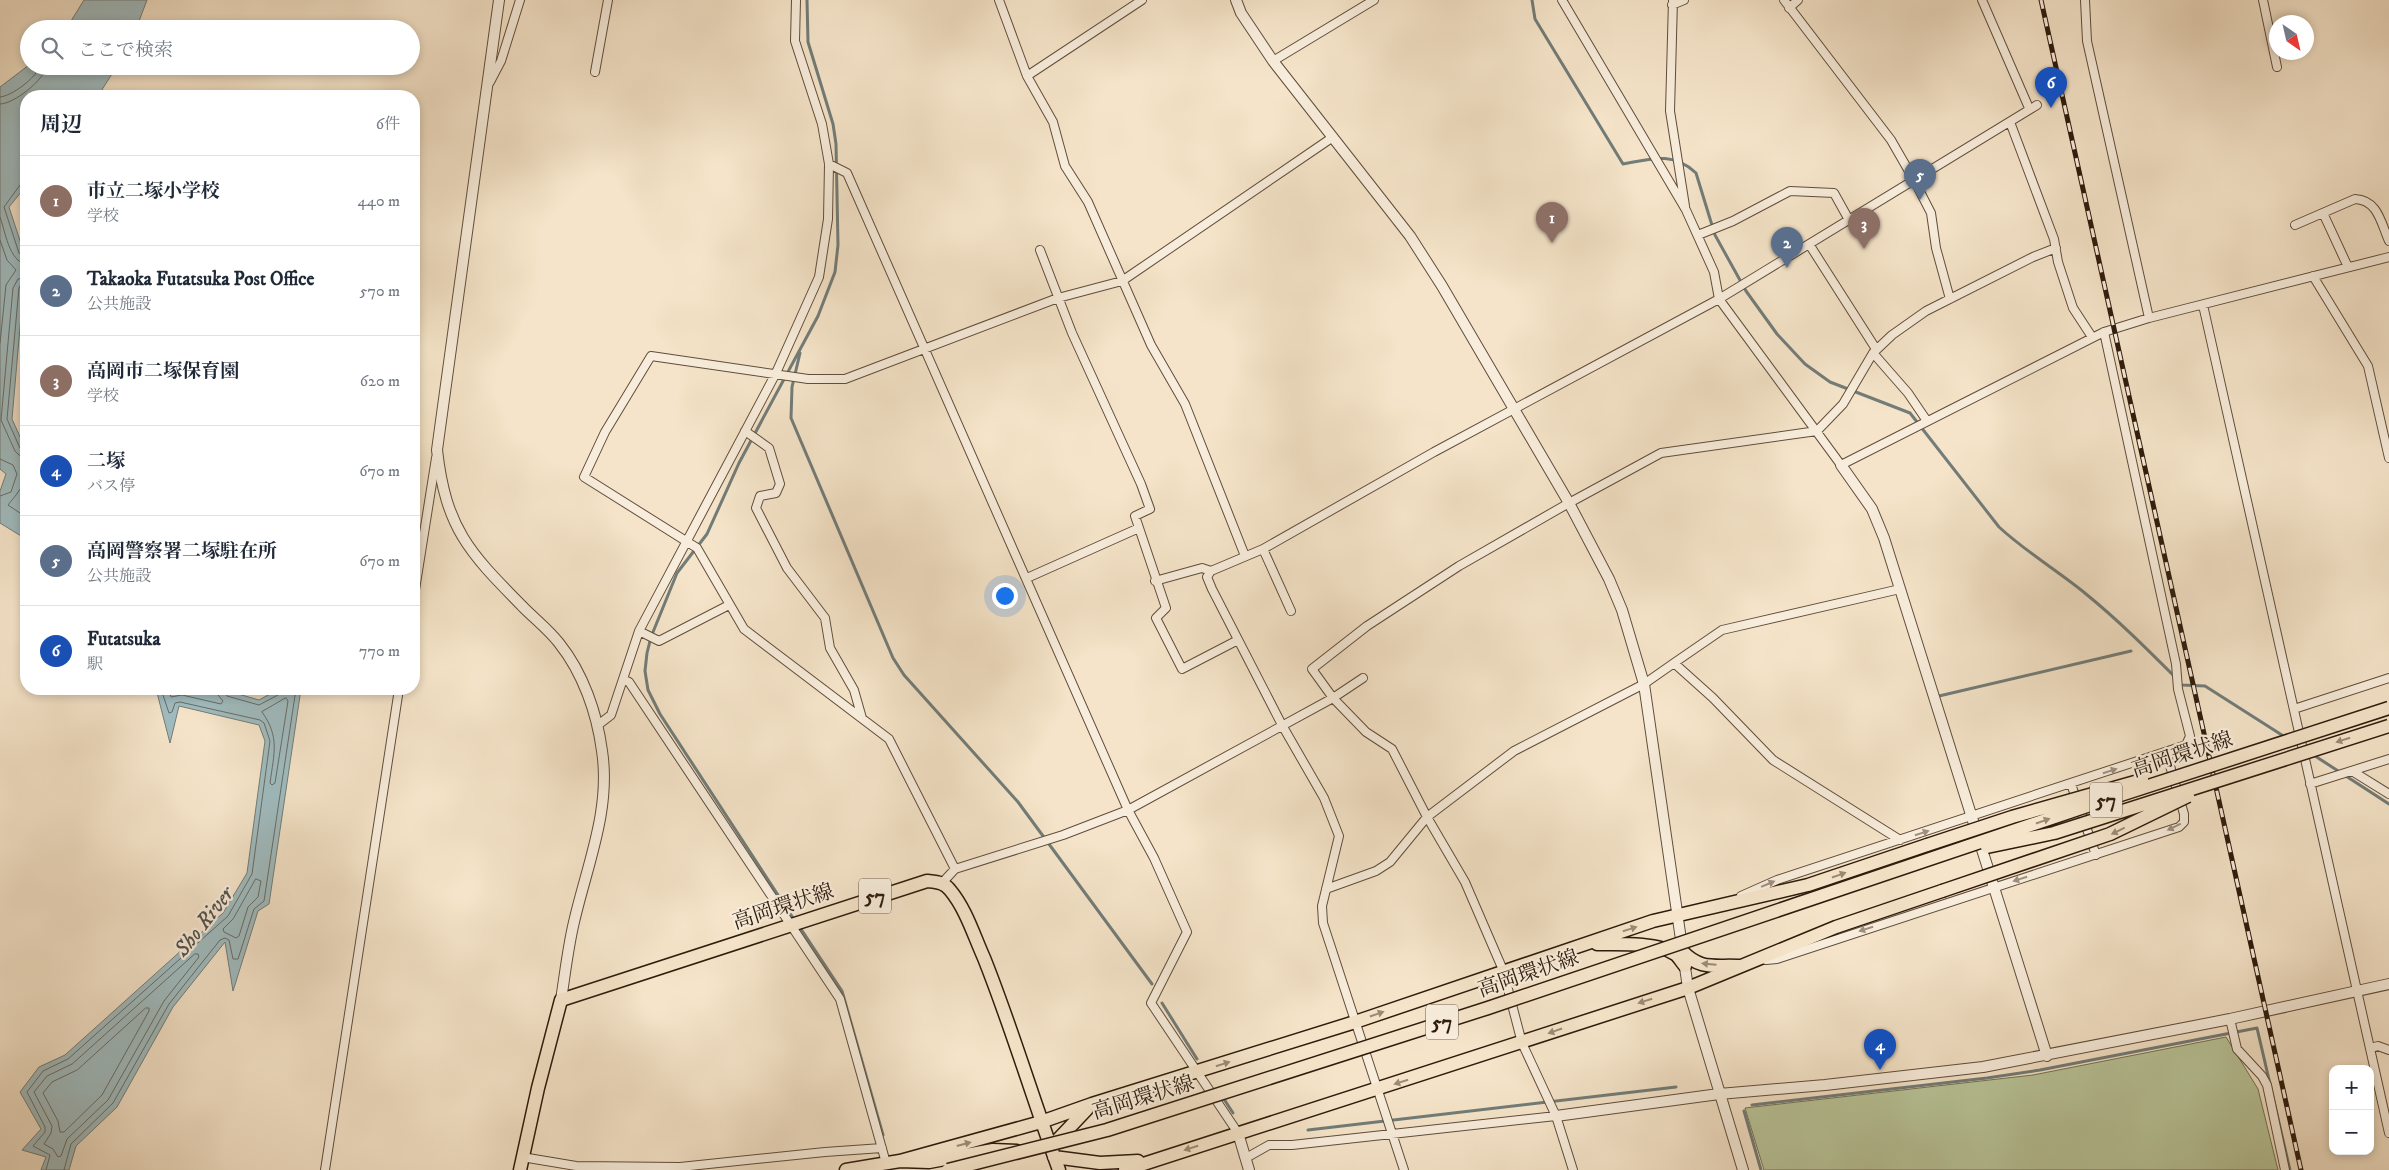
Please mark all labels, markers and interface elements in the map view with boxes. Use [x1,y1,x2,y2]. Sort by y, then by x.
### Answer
north arrow [2269,15,2314,60]
search box [20,20,420,75]
icon: search [38,34,66,62]
text: ここで検索 [78,39,173,62]
pin: 6 [2035,67,2067,108]
text: 周辺 [40,112,82,138]
text: 6件 [376,114,400,134]
pin: 5 [1904,159,1936,200]
text: 市立二塚小学校 [87,180,220,203]
text: 1 [53,191,59,211]
text: 440 m [358,191,400,211]
pin: 1 [1536,202,1568,243]
text: 学校 [87,206,119,226]
pin: 3 [1848,208,1880,249]
pin: 2 [1771,227,1803,268]
text: Takaoka Futatsuka Post Office [87,268,314,291]
text: 2 [52,281,60,301]
text: 570 m [360,281,400,301]
text: 公共施設 [87,294,151,314]
text: 高岡市二塚保育園 [87,360,239,383]
text: 3 [53,371,59,391]
text: 620 m [360,371,400,391]
text: 学校 [87,386,119,406]
text: 二塚 [87,450,125,473]
text: 4 [51,461,61,481]
text: 670 m [359,461,400,481]
text: バス停 [87,476,135,496]
text: 高岡警察署二塚駐在所 [87,540,277,563]
text: 5 [52,551,60,571]
text: 670 m [359,551,400,571]
text: 公共施設 [87,566,151,586]
your location [992,583,1018,609]
text: Futatsuka [87,628,161,651]
text: 6 [52,641,60,661]
text: 770 m [359,641,400,661]
text: 駅 [87,654,103,674]
street label: 高岡環状線 [2128,726,2236,784]
one-way arrow [2335,737,2350,745]
one-way arrow [2103,766,2118,774]
road number: 57 [2090,782,2122,818]
one-way arrow [2035,817,2050,824]
one-way arrow [2167,824,2181,832]
one-way arrow [2111,827,2125,835]
one-way arrow [1915,829,1930,836]
one-way arrow [1831,871,1846,878]
one-way arrow [2013,875,2028,883]
street label: 高岡環状線 [729,878,837,936]
road number: 57 [859,878,891,914]
water label: Sho River [168,880,241,963]
one-way arrow [1761,880,1775,888]
one-way arrow [1623,925,1638,933]
one-way arrow [1858,926,1873,934]
street label: 高岡環状線 [1474,945,1582,1003]
one-way arrow [1700,960,1716,968]
one-way arrow [1637,998,1652,1006]
road number: 57 [1426,1004,1458,1040]
one-way arrow [1370,1010,1385,1017]
one-way arrow [1548,1028,1563,1035]
pin: 4 [1864,1029,1896,1070]
one-way arrow [1215,1059,1230,1067]
map controls [2329,1065,2374,1155]
button: + [2329,1065,2374,1110]
street label: 高岡環状線 [1089,1070,1197,1126]
one-way arrow [1394,1079,1409,1086]
button: − [2329,1110,2374,1155]
one-way arrow [956,1139,971,1147]
one-way arrow [1184,1145,1199,1152]

